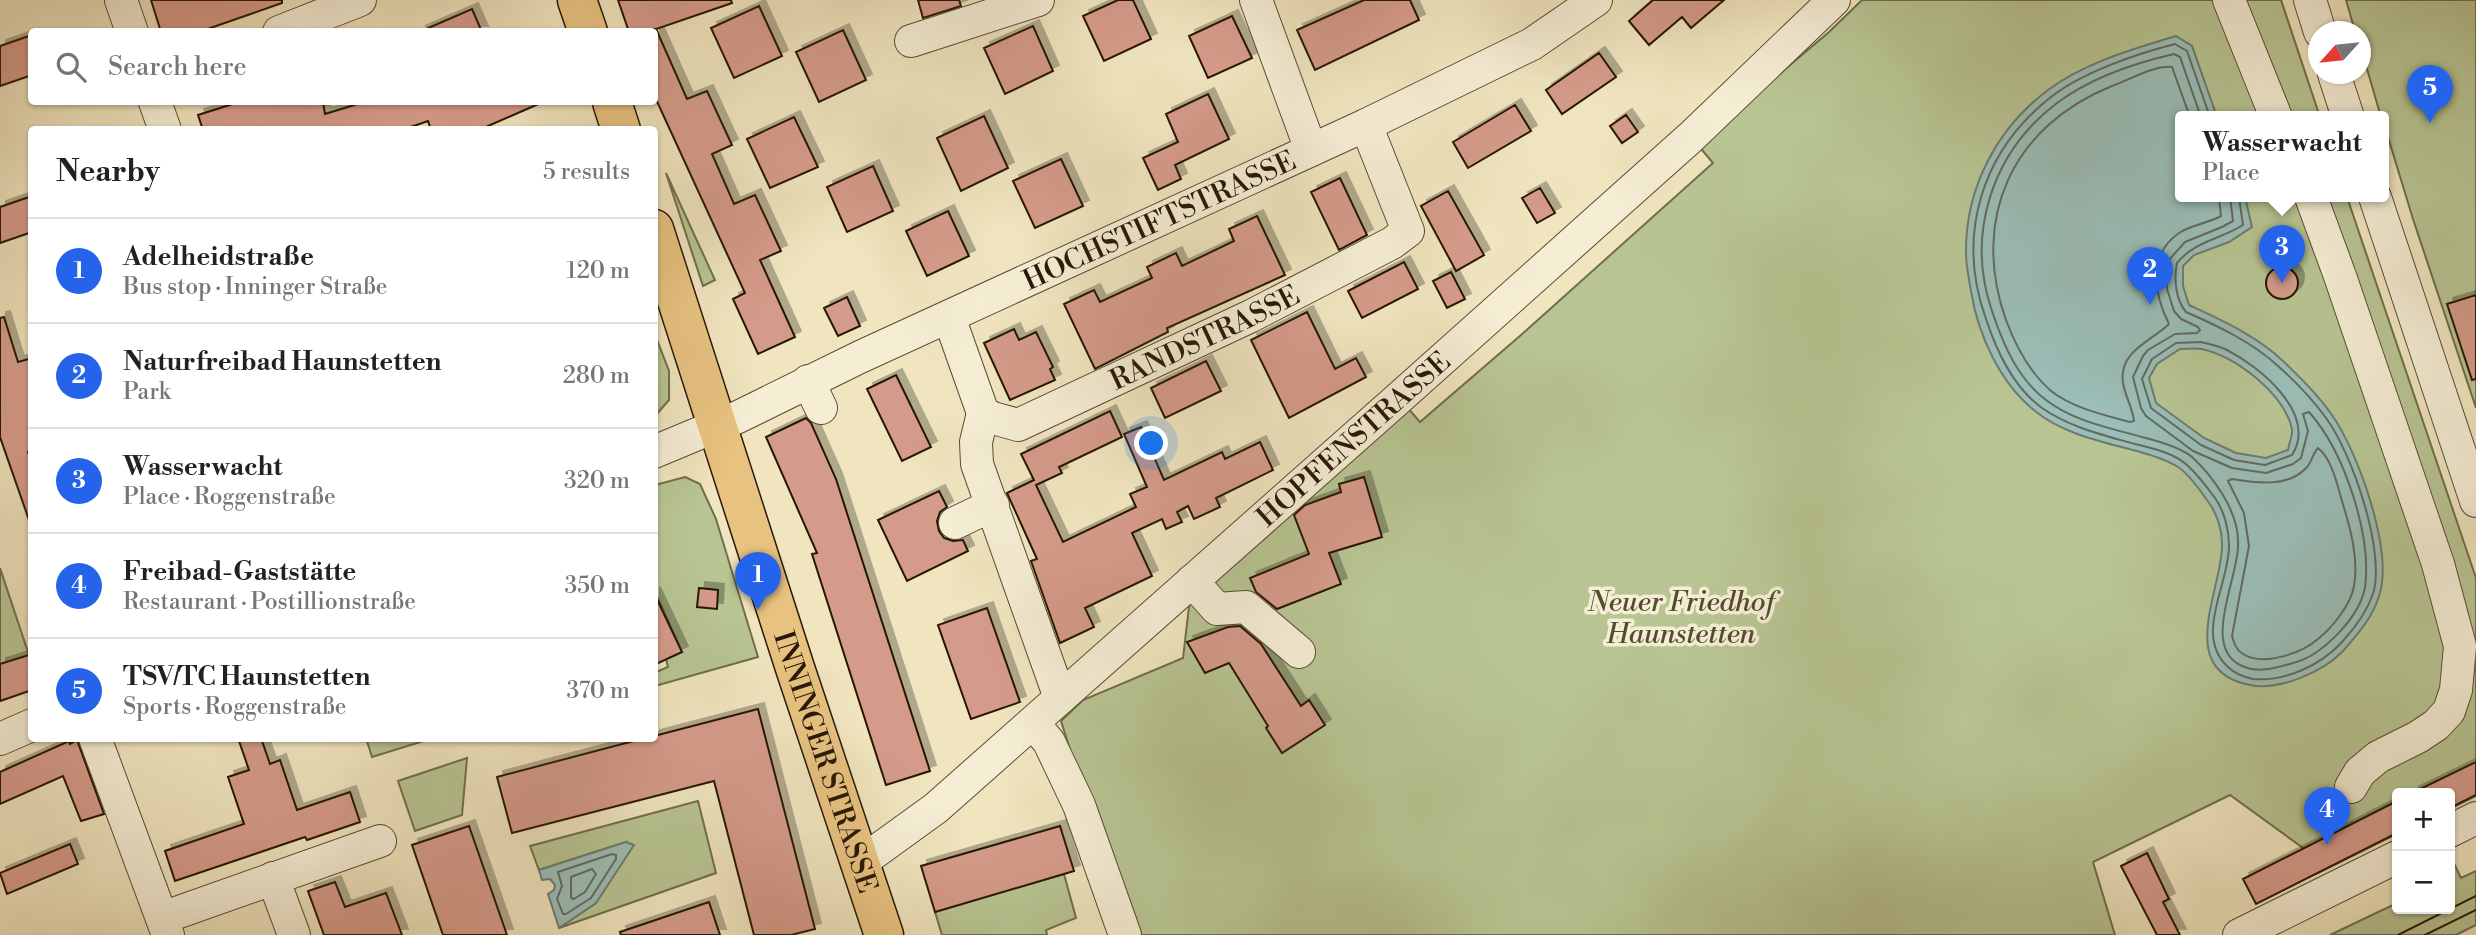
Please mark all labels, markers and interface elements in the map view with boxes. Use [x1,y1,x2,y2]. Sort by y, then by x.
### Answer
north arrow [2308,21,2371,84]
search box [28,28,658,105]
icon: search [52,48,90,86]
text: Search here [108,51,247,83]
pin: 5 [2407,65,2453,123]
popup [2175,111,2389,202]
text: Wasserwacht [2202,127,2362,159]
street label: HOCHSTIFTSTRASSE [1018,144,1302,299]
text: Nearby [56,153,160,191]
text: 5 results [543,158,630,186]
text: Place [2202,159,2260,187]
pin: 3 [2259,225,2305,283]
text: Adelheidstraße [123,241,314,273]
pin: 2 [2127,247,2173,305]
text: 1 [73,257,85,285]
text: 120 m [566,257,630,285]
text: Bus stop · Inninger Straße [123,273,387,301]
street label: RANDSTRASSE [1104,278,1306,399]
street label: HOPFENSTRASSE [1250,344,1458,535]
text: Naturfreibad Haunstetten [123,346,442,378]
text: 2 [72,362,86,390]
text: 280 m [563,362,630,390]
text: Park [123,378,171,406]
your location [1134,426,1168,460]
text: Wasserwacht [123,451,283,483]
text: 3 [72,467,86,495]
text: 320 m [564,467,630,495]
text: Place · Roggenstraße [123,483,336,511]
pin: 1 [735,552,781,610]
text: Freibad-Gaststätte [123,556,356,588]
text: 4 [71,572,87,600]
text: 350 m [564,572,630,600]
park label: Neuer Friedhof Haunstetten [1587,585,1780,652]
text: Restaurant · Postillionstraße [123,588,416,616]
street label: INNINGER STRASSE [765,627,885,898]
text: TSV/TC Haunstetten [123,661,370,693]
text: 5 [72,677,86,705]
text: 370 m [567,677,630,705]
text: Sports · Roggenstraße [123,693,346,721]
pin: 4 [2304,787,2350,845]
map controls [2392,788,2455,914]
button: + [2392,788,2455,851]
button: − [2392,851,2455,914]

